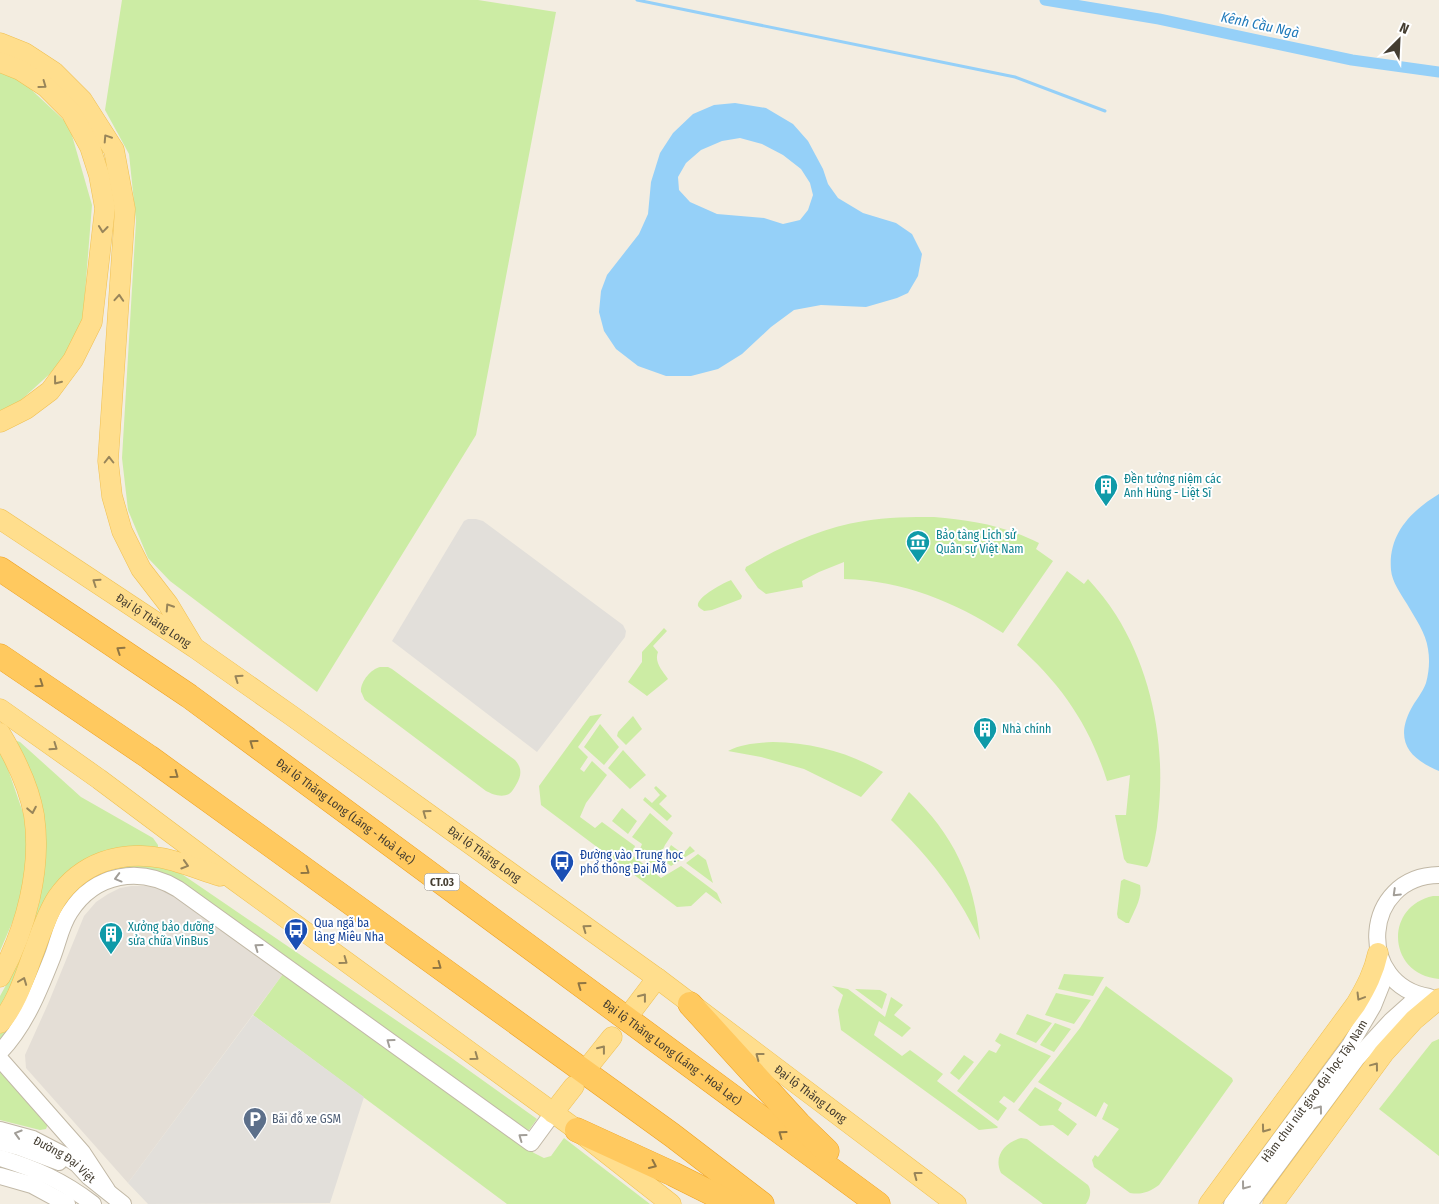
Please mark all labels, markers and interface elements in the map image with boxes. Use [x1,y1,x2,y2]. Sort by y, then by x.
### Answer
water label: Kênh Cầu Ngà [1219,7,1301,42]
north arrow [1374,15,1424,65]
text: N [1397,19,1411,38]
one-way arrow [37,79,47,88]
one-way arrow [104,135,113,144]
one-way arrow [98,225,109,233]
one-way arrow [114,293,125,301]
one-way arrow [55,375,63,384]
one-way arrow [104,455,114,463]
place label: Đền tưởng niệm các Anh Hùng - Liệt Sĩ [1124,471,1221,500]
building icon: Đền tưởng niệm các Anh Hùng - Liệt Sĩ [1093,473,1119,507]
place label: Bảo tàng Lịch sử Quân sự Việt Nam [936,528,1024,556]
museum icon: Bảo tàng Lịch sử Quân sự Việt Nam [905,529,931,563]
one-way arrow [92,579,102,588]
street label: Đại lộ Thăng Long [113,591,194,651]
one-way arrow [166,603,176,612]
one-way arrow [117,647,126,656]
one-way arrow [234,675,244,684]
one-way arrow [35,678,44,687]
building icon: Nhà chính [972,716,998,750]
place label: Nhà chính [1002,722,1051,736]
one-way arrow [249,740,259,749]
one-way arrow [48,741,58,750]
street label: Đại lộ Thăng Long (Láng - Hoà Lạc) [273,756,418,867]
one-way arrow [169,769,178,779]
one-way arrow [27,806,37,814]
one-way arrow [423,810,432,818]
street label: Đại lộ Thăng Long [445,823,524,885]
place label: Đường vào Trung học phổ thông Đại Mỗ [580,848,683,876]
bus stop icon: Đường vào Trung học phổ thông Đại Mỗ [549,849,575,883]
one-way arrow [180,860,188,870]
one-way arrow [300,865,310,874]
one-way arrow [113,872,122,883]
road number: CT.03 [424,874,460,890]
one-way arrow [1392,887,1401,896]
place label: Qua ngã ba làng Miêu Nha [314,916,384,944]
bus stop icon: Qua ngã ba làng Miêu Nha [283,917,309,951]
place label: Xưởng bảo dưỡng sửa chữa VinBus [128,920,214,948]
building icon: Xưởng bảo dưỡng sửa chữa VinBus [98,921,124,955]
one-way arrow [583,925,592,934]
one-way arrow [255,944,264,953]
one-way arrow [338,955,347,963]
one-way arrow [432,960,442,969]
one-way arrow [17,977,27,985]
one-way arrow [577,982,587,991]
one-way arrow [1356,992,1366,1001]
one-way arrow [637,994,645,1003]
street label: Đại lộ Thăng Long (Láng - Hoà Lạc) [600,997,745,1108]
street label: Hầm chui nút giao đại học Tây Nam [1259,1017,1370,1165]
one-way arrow [386,1039,396,1048]
one-way arrow [597,1046,605,1055]
one-way arrow [469,1051,478,1059]
one-way arrow [755,1053,765,1062]
street label: Đại lộ Thăng Long [772,1062,850,1126]
one-way arrow [1369,1063,1377,1072]
parking icon: Bãi đỗ xe GSM [242,1106,268,1140]
one-way arrow [1314,1106,1322,1115]
place label: Bãi đỗ xe GSM [272,1111,341,1126]
one-way arrow [1262,1123,1271,1133]
one-way arrow [14,1130,23,1140]
one-way arrow [779,1131,788,1139]
street label: Đường Đại Việt [31,1133,98,1186]
one-way arrow [518,1134,528,1143]
one-way arrow [648,1158,657,1169]
one-way arrow [914,1172,923,1180]
one-way arrow [1243,1180,1251,1189]

